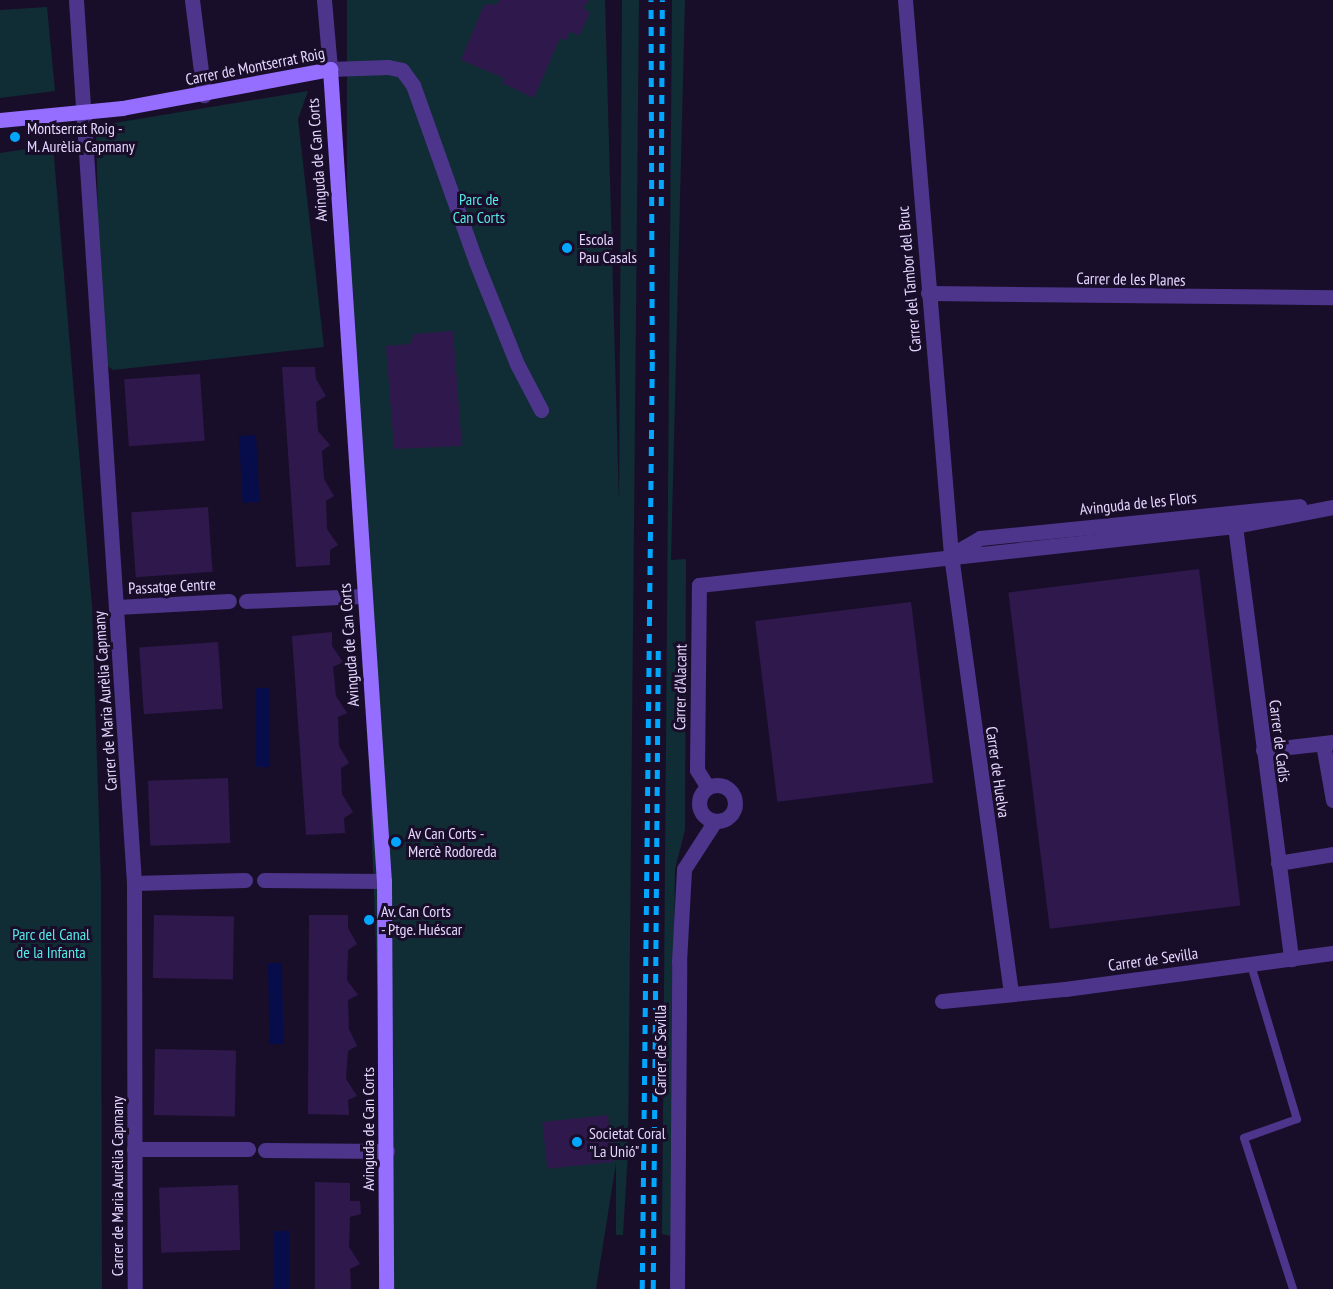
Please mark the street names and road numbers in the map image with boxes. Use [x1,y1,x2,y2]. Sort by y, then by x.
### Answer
street label: Carrer de Montserrat Roig [184,43,326,89]
street label: Avinguda de Can Corts [303,98,331,222]
street label: Carrer del Tambor del Bruc [893,205,925,353]
street label: Carrer de les Planes [1076,268,1186,290]
street label: Avinguda de les Flors [1079,487,1197,519]
street label: Passatge Centre [128,574,216,598]
street label: Avinguda de Can Corts [335,583,363,707]
street label: Carrer de Maria Aurèlia Capmany [89,610,121,792]
street label: Carrer d'Alacant [670,644,690,730]
street label: Carrer de Cadis [1265,699,1295,783]
street label: Carrer de Huelva [982,725,1014,819]
street label: Carrer de Sevilla [1107,943,1199,975]
street label: Carrer de Sevilla [650,1005,670,1095]
street label: Avinguda de Can Corts [358,1067,378,1191]
street label: Carrer de Maria Aurèlia Capmany [107,1096,127,1276]

